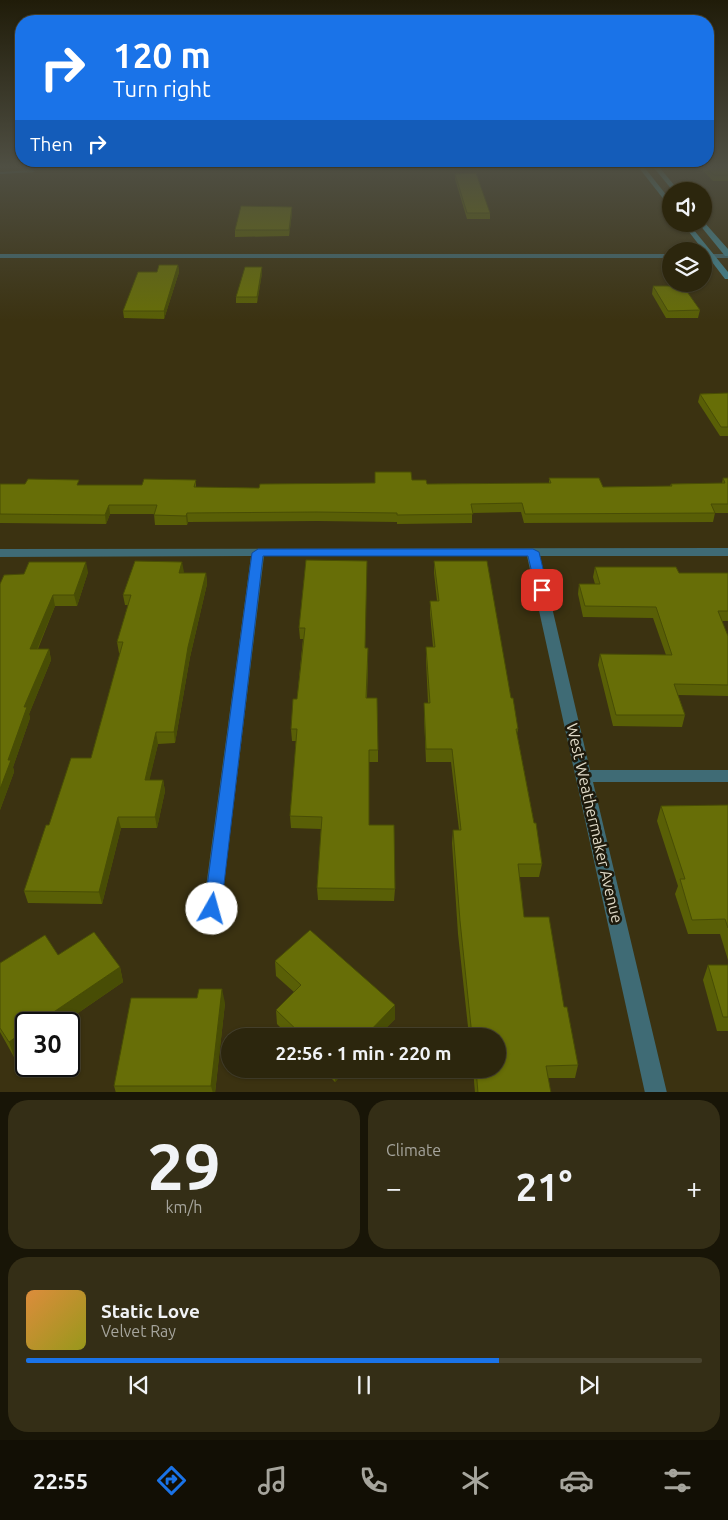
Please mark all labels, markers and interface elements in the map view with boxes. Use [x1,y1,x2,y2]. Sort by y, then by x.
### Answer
icon: right [30,35,95,100]
text: 120 m [113,35,211,75]
text: Turn right [113,76,211,101]
icon: right [83,130,111,158]
text: Then [30,133,73,155]
map controls [662,182,712,292]
button: sound [662,182,712,232]
button: layers [662,242,712,292]
pin [521,569,563,611]
icon: arrive [528,576,556,604]
street label: West Weathermaker Avenue [563,721,627,925]
position arrow [185,882,237,934]
speed limit sign: 30 [15,1012,80,1077]
text: 22:56 · 1 min · 220 m [276,1042,451,1064]
text: 29 [147,1129,221,1202]
text: Climate [386,1141,441,1159]
text: 21° [516,1166,572,1208]
text: − [386,1172,402,1203]
text: + [686,1172,702,1203]
text: km/h [166,1198,202,1216]
text: Static Love [101,1300,200,1322]
text: Velvet Ray [101,1322,176,1340]
icon: previous [125,1371,153,1399]
icon: pause [350,1371,378,1399]
icon: next [575,1371,603,1399]
icon: directions [154,1463,189,1498]
icon: music [255,1463,290,1498]
icon: phone [356,1463,391,1498]
icon: climate [458,1463,493,1498]
icon: car [559,1463,594,1498]
icon: filters [660,1463,695,1498]
text: 22:55 [33,1468,88,1493]

